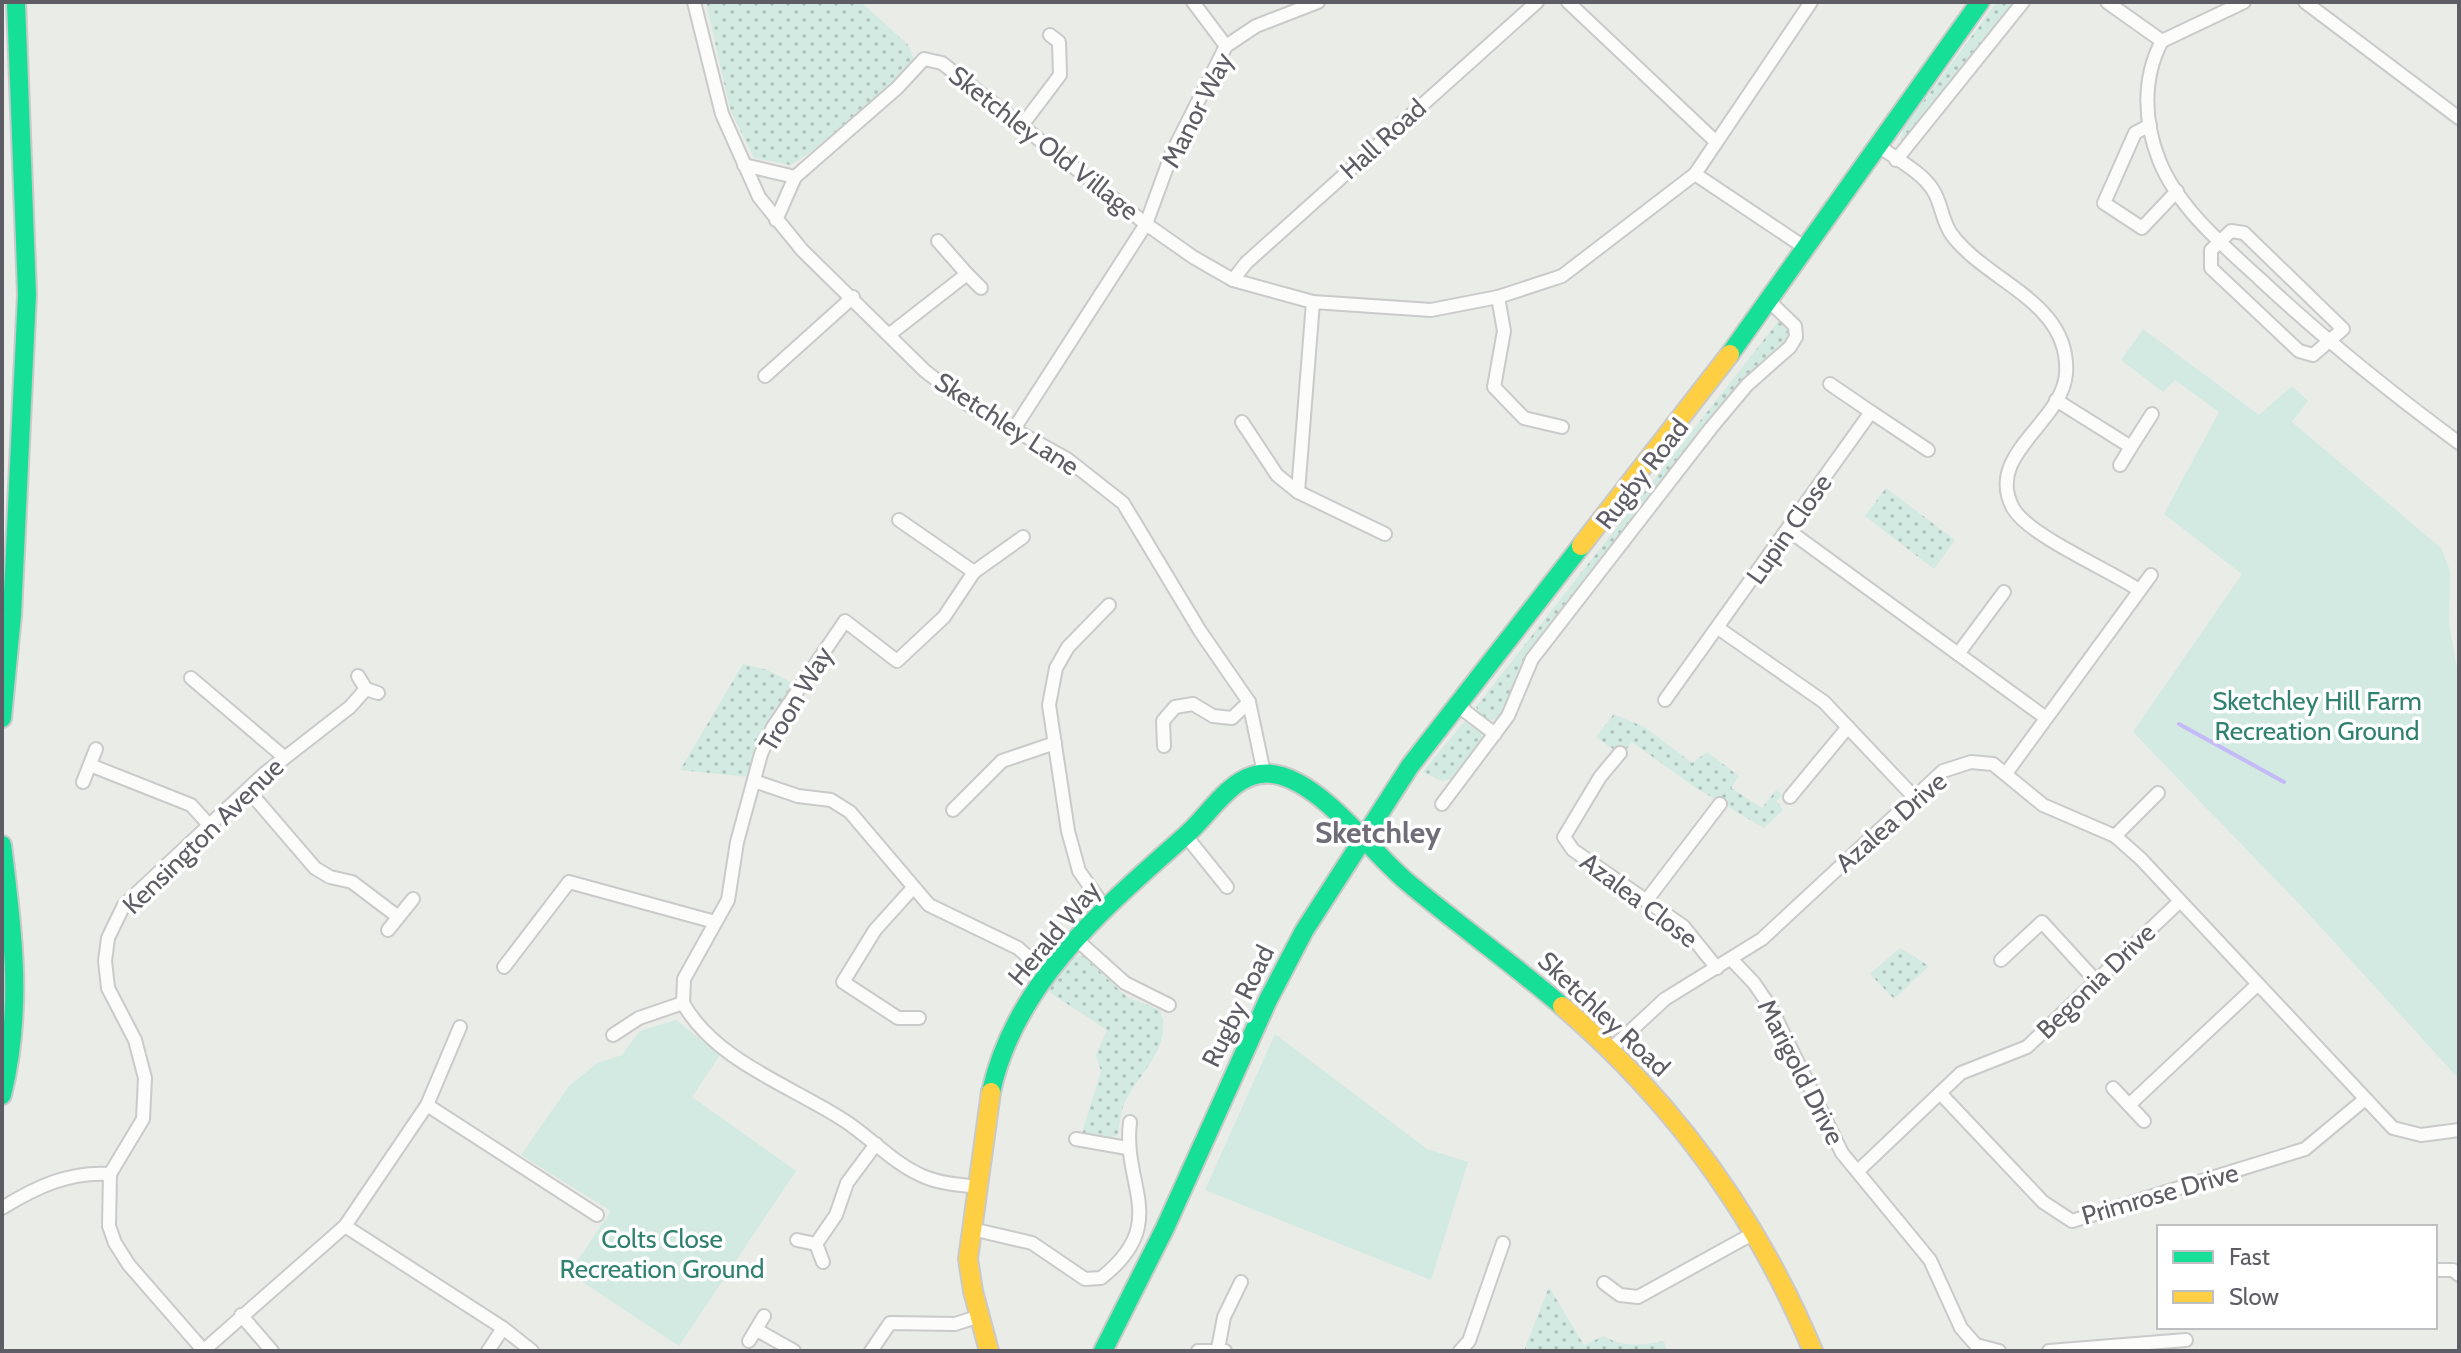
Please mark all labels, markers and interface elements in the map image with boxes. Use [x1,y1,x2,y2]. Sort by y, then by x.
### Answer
street label: Manor Way [1154,47,1240,173]
street label: Sketchley Old Village [943,59,1145,227]
street label: Hall Road [1333,92,1433,186]
street label: Sketchley Lane [929,366,1085,482]
street label: Rugby Road [1589,412,1695,536]
street label: Lupin Close [1739,468,1839,590]
street label: Troon Way [752,641,840,757]
park label: Sketchley Hill Farm Recreation Ground [2212,685,2422,747]
street label: Kensington Avenue [116,751,290,921]
street label: Azalea Drive [1829,765,1953,879]
district label: Sketchley [1315,814,1442,851]
street label: Azalea Close [1574,845,1704,955]
street label: Herald Way [1001,874,1107,992]
street label: Begonia Drive [2030,916,2162,1046]
street label: Rugby Road [1195,940,1281,1072]
street label: Sketchley Road [1531,945,1677,1083]
street label: Marigold Drive [1751,994,1851,1150]
street label: Primrose Drive [2078,1156,2242,1232]
park label: Colts Close Recreation Ground [560,1223,764,1285]
legend [2157,1225,2437,1329]
text: Fast [2229,1242,2270,1271]
text: Slow [2229,1282,2279,1311]

